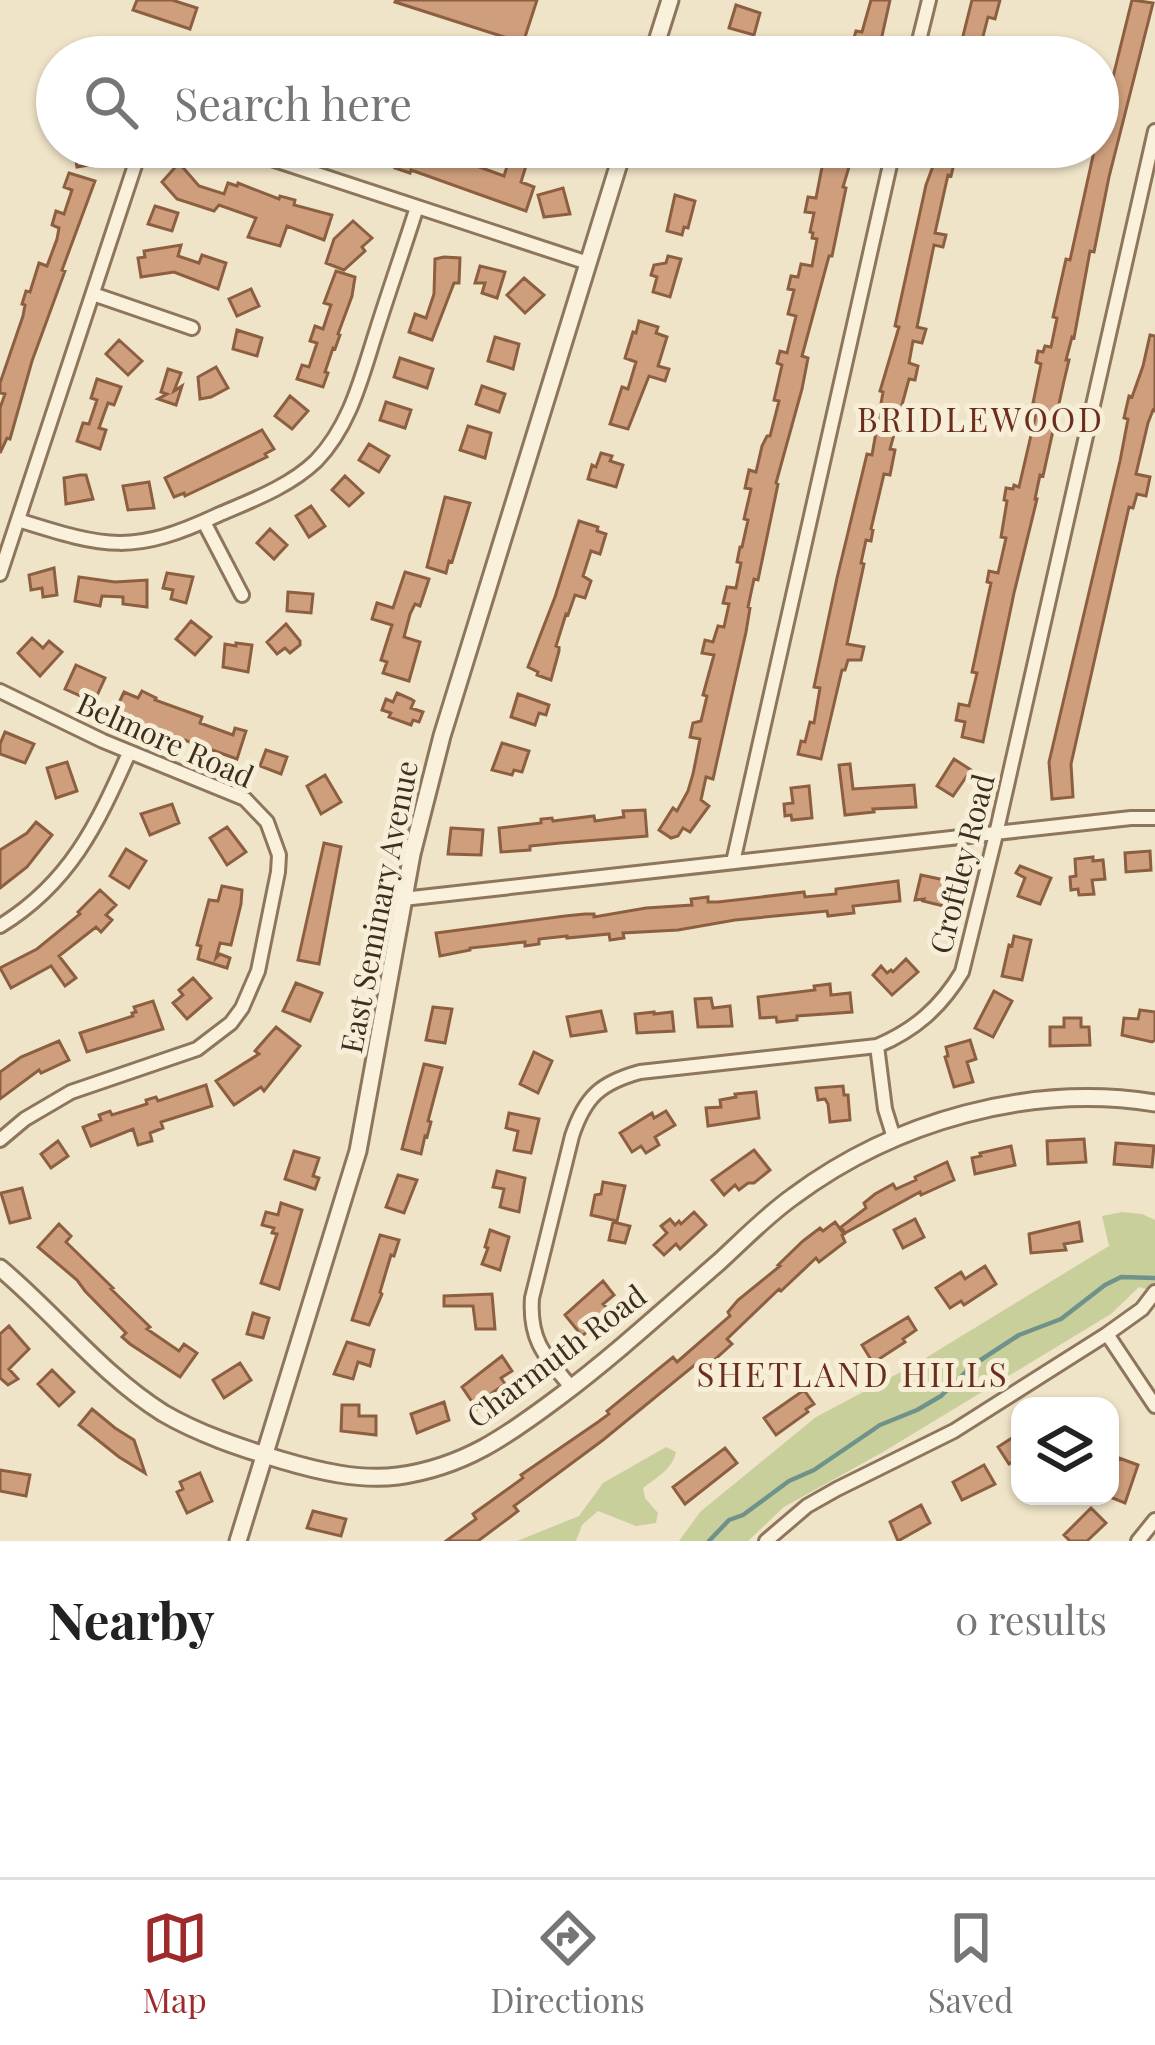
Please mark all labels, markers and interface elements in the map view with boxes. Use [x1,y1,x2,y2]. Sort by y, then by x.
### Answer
search box [36,36,1119,168]
icon: search [78,69,144,135]
text: Search here [174,72,412,132]
district label: BRIDLEWOOD [857,396,1105,440]
street label: Belmore Road [71,682,260,796]
street label: East Seminary Avenue [330,757,426,1056]
street label: Croftley Road [919,770,1003,957]
street label: Charmuth Road [458,1275,654,1436]
district label: SHETLAND HILLS [696,1351,1010,1395]
map controls [1011,1397,1119,1505]
button: layers [1011,1397,1119,1505]
text: Nearby [48,1585,214,1653]
text: 0 results [955,1593,1107,1645]
tab: Map [142,1905,208,2021]
tab: Directions [491,1905,645,2021]
tab: Saved [928,1905,1014,2021]

